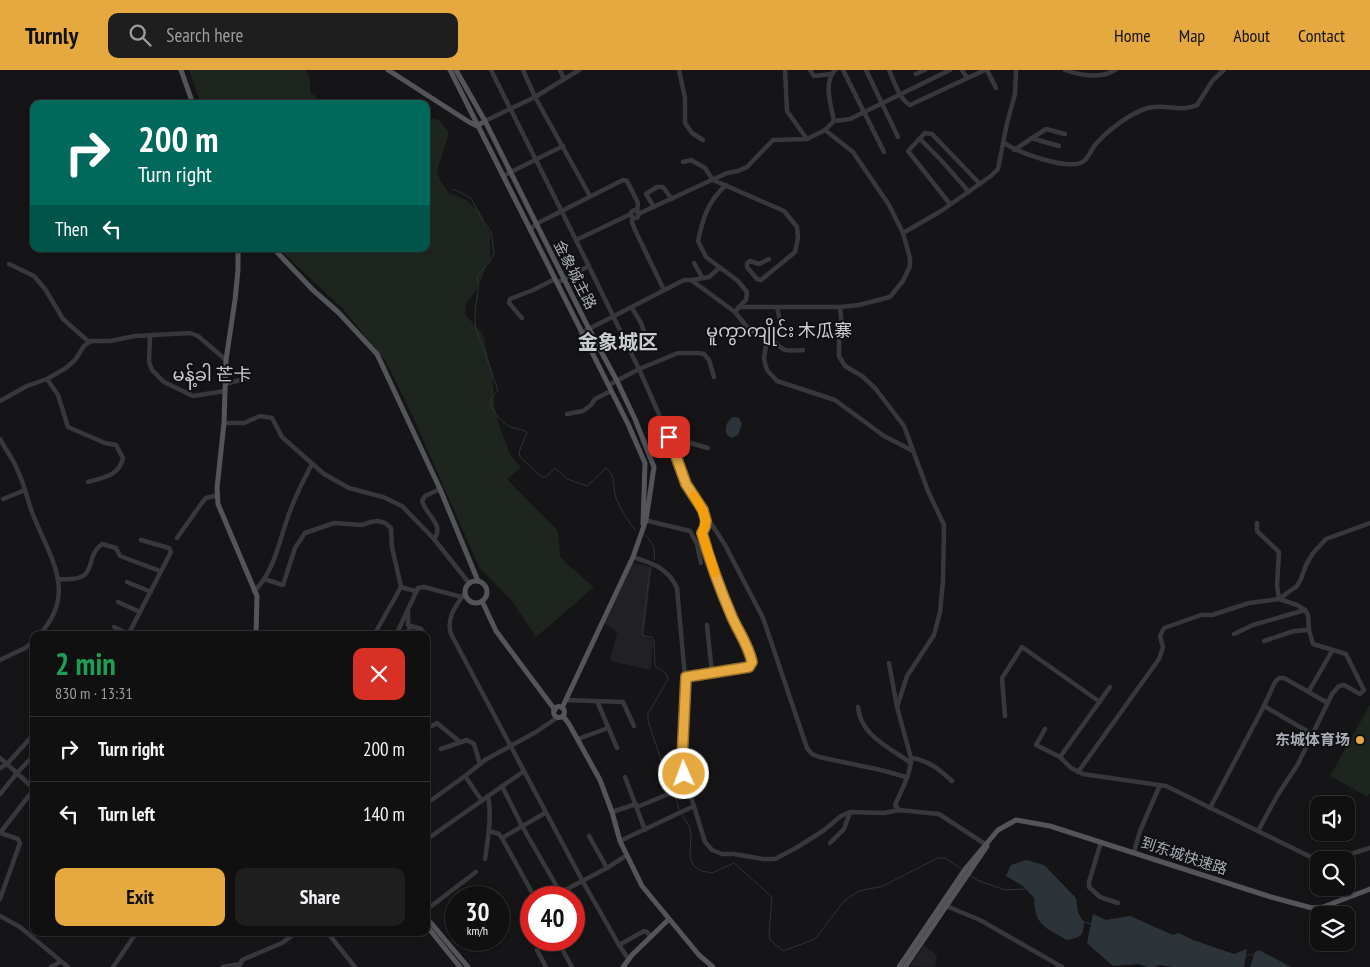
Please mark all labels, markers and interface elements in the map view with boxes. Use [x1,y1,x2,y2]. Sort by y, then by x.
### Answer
search box [108,13,458,58]
text: Turnly [25,20,78,51]
icon: search [126,21,154,49]
text: Search here [166,23,243,47]
text: Home [1114,24,1151,47]
text: Map [1179,24,1205,47]
text: About [1233,24,1270,47]
text: Contact [1298,24,1345,47]
text: 200 m [138,116,219,162]
icon: right [55,120,120,185]
text: Turn right [138,160,212,188]
icon: left [98,215,126,243]
text: Then [55,217,88,241]
street label: 金象城主路 [550,237,601,313]
district label: မူကွာကျိုင်း 木瓜寨 [706,317,852,346]
district label: 金象城区 [578,329,658,355]
district label: မန့်ခါ 芒卡 [172,362,252,390]
pin [648,416,690,458]
icon: arrive [655,423,683,451]
text: 2 min [55,644,116,683]
button: close [353,648,405,700]
text: 830 m · 13:31 [55,683,133,703]
place label: 东城体育场 [1275,730,1350,749]
marker: 东城体育场 [1354,734,1366,746]
icon: right [55,735,83,763]
text: Turn right [98,737,164,761]
text: 200 m [363,737,405,761]
position arrow [657,747,709,799]
map controls [1310,796,1355,951]
button: sound [1310,796,1355,841]
icon: left [55,800,83,828]
text: Turn left [98,802,155,826]
text: 140 m [363,802,405,826]
street label: 到东城快速路 [1138,833,1230,878]
button: search [1310,851,1355,896]
button: Exit [55,868,225,926]
button: Share [235,868,405,926]
speed limit sign: 40 [520,886,585,951]
text: 30 [466,896,489,928]
button: layers [1310,906,1355,951]
text: km/h [467,923,488,938]

